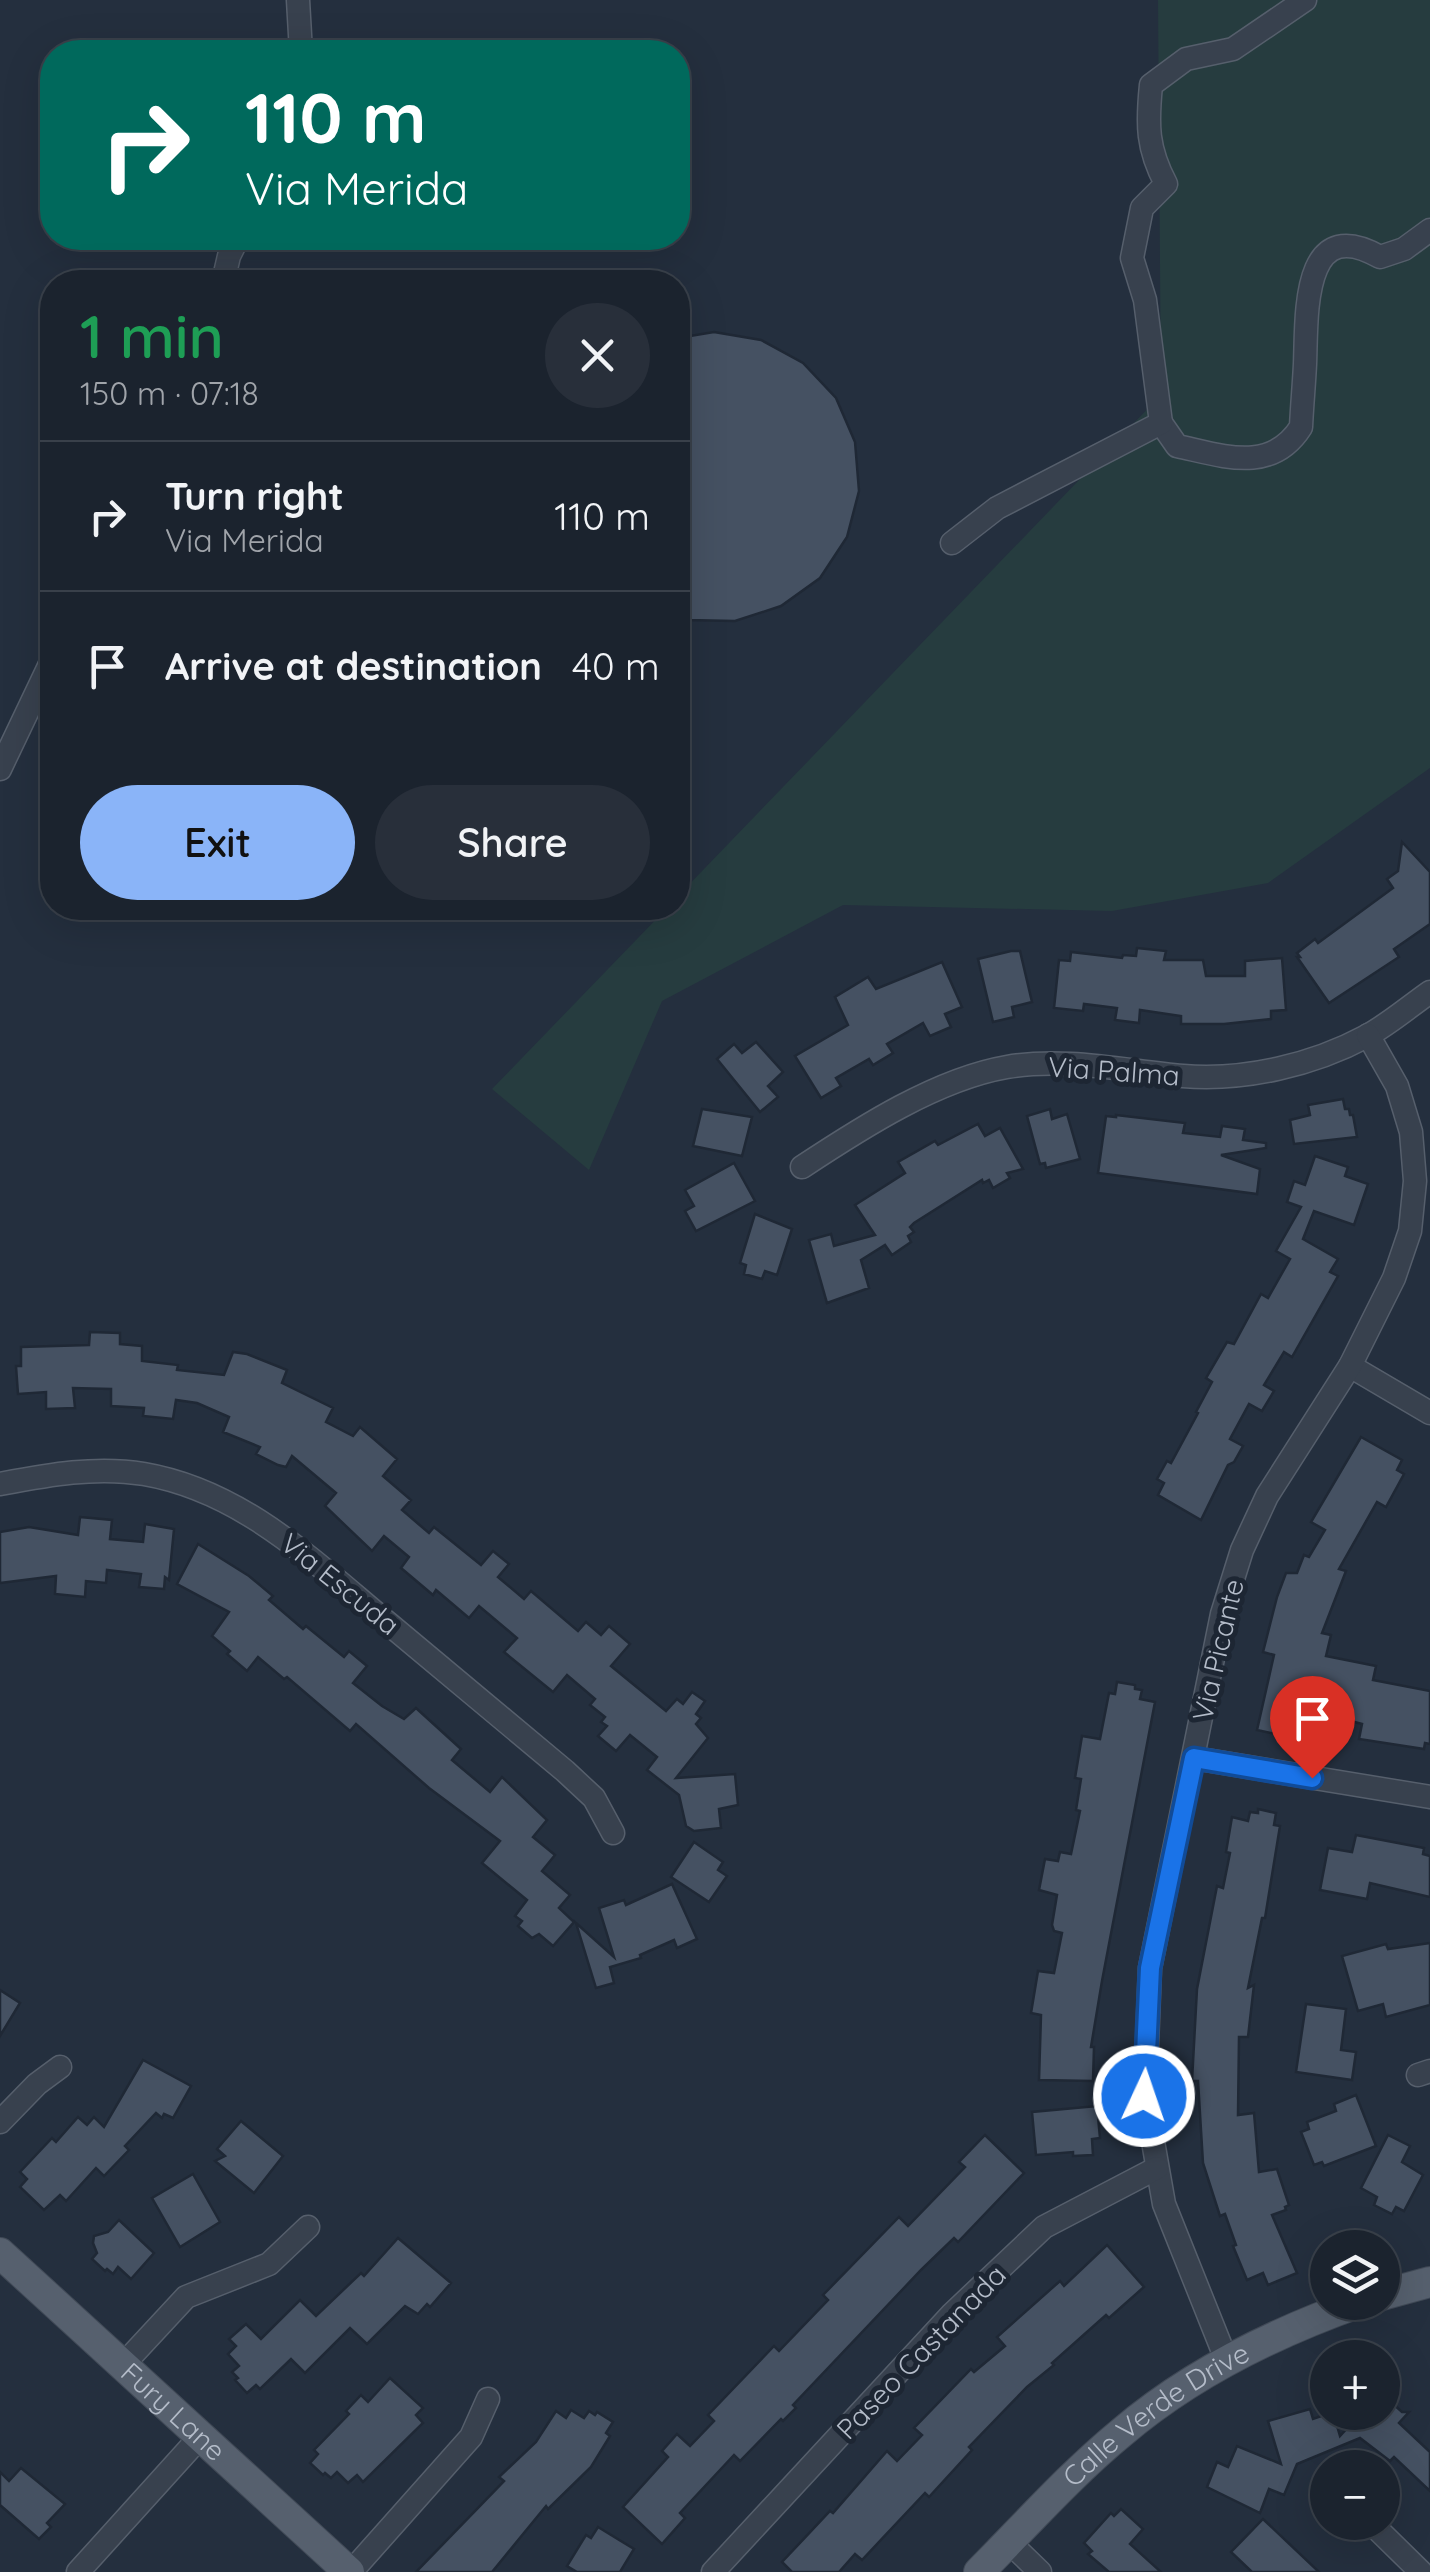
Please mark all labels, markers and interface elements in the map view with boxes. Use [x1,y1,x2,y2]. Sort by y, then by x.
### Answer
text: 110 m [245,73,427,161]
icon: right [80,80,210,210]
text: Via Merida [245,160,468,216]
text: 1 min [80,298,224,373]
button: close [545,303,650,408]
text: 150 m · 07:18 [80,373,259,413]
text: Turn right [165,472,344,520]
icon: right [80,489,135,544]
text: 110 m [554,492,650,540]
text: Via Merida [165,520,324,560]
icon: arrive [80,639,135,694]
text: Arrive at destination [165,642,542,690]
text: 40 m [572,642,660,690]
button: Exit [80,785,355,900]
button: Share [375,785,650,900]
street label: Via Palma [1047,1048,1181,1093]
street label: Via Escuda [274,1525,407,1642]
street label: Via Picante [1184,1575,1251,1724]
pin [1270,1676,1355,1779]
icon: arrive [1285,1691,1340,1746]
position arrow [1092,2044,1196,2148]
map controls [1310,2230,1400,2540]
button: layers [1310,2230,1400,2320]
street label: Paseo Castanada [829,2257,1013,2446]
street label: Calle Verde Drive [1055,2334,1255,2494]
button: + [1310,2340,1400,2430]
street label: Fury Lane [114,2355,233,2468]
button: − [1310,2450,1400,2540]

